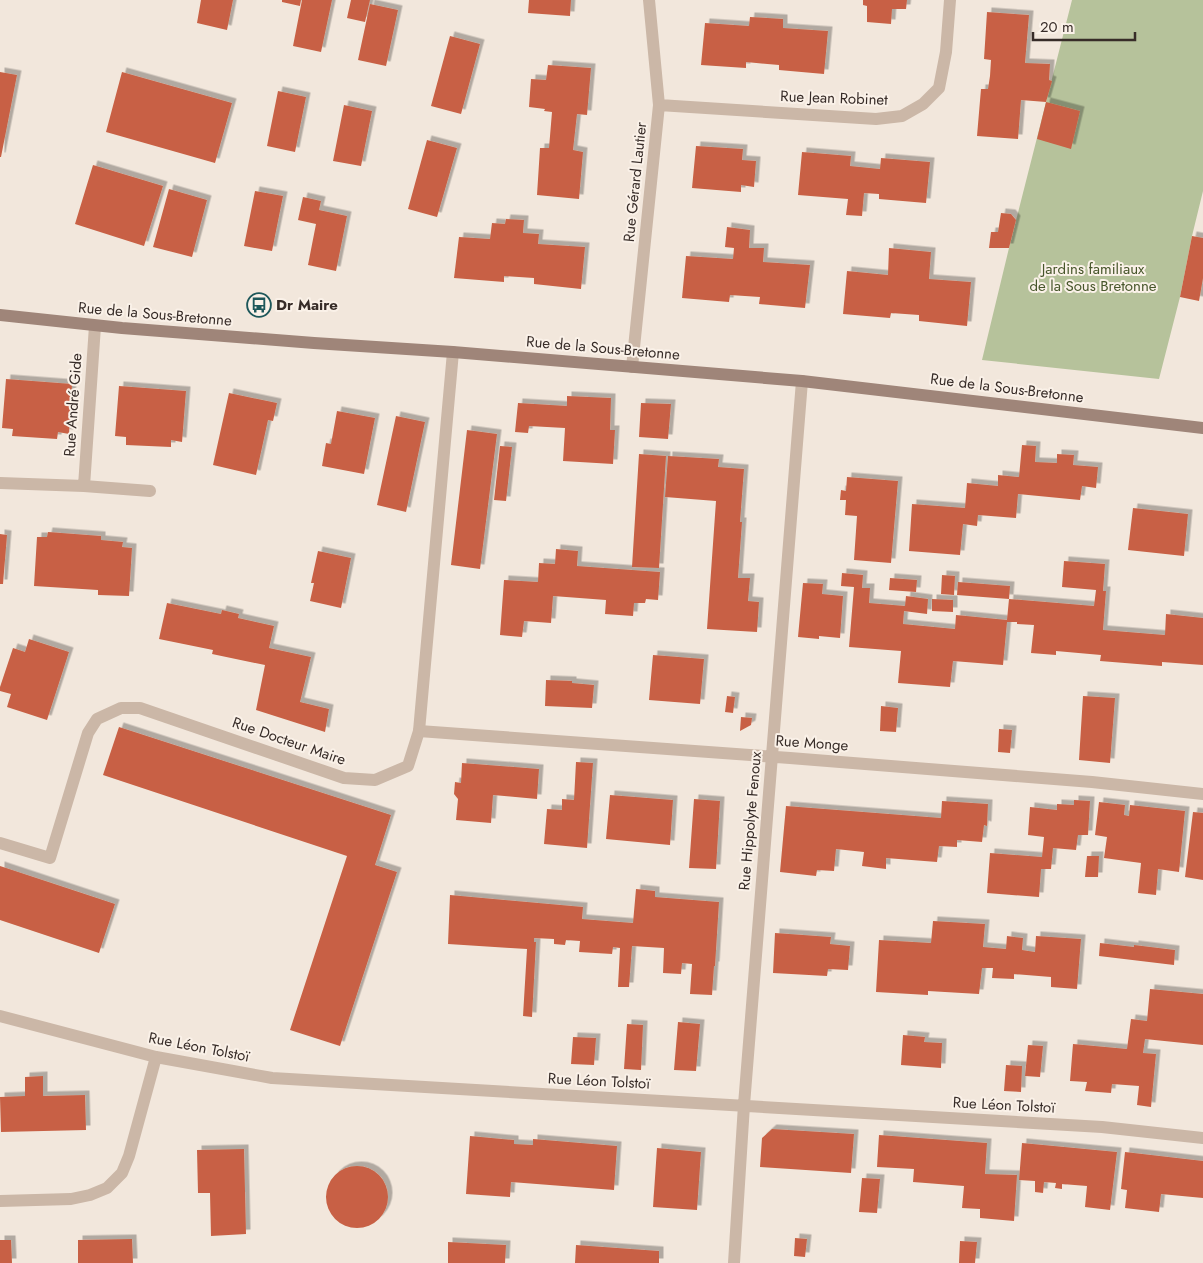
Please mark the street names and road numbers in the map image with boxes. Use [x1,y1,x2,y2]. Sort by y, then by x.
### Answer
street label: Rue Jean Robinet [780,85,889,111]
street label: Rue Gérard Lautier [618,120,652,243]
street label: Rue de la Sous-Bretonne [77,296,233,332]
street label: Rue de la Sous-Bretonne [525,330,681,366]
street label: Rue André Gide [58,352,88,458]
street label: Rue de la Sous-Bretonne [929,368,1085,408]
street label: Rue Docteur Maire [229,711,349,771]
street label: Rue Monge [775,729,849,757]
street label: Rue Hippolyte Fenoux [733,750,767,891]
street label: Rue Léon Tolstoï [147,1026,252,1068]
street label: Rue Léon Tolstoï [547,1067,652,1095]
street label: Rue Léon Tolstoï [952,1091,1057,1119]

